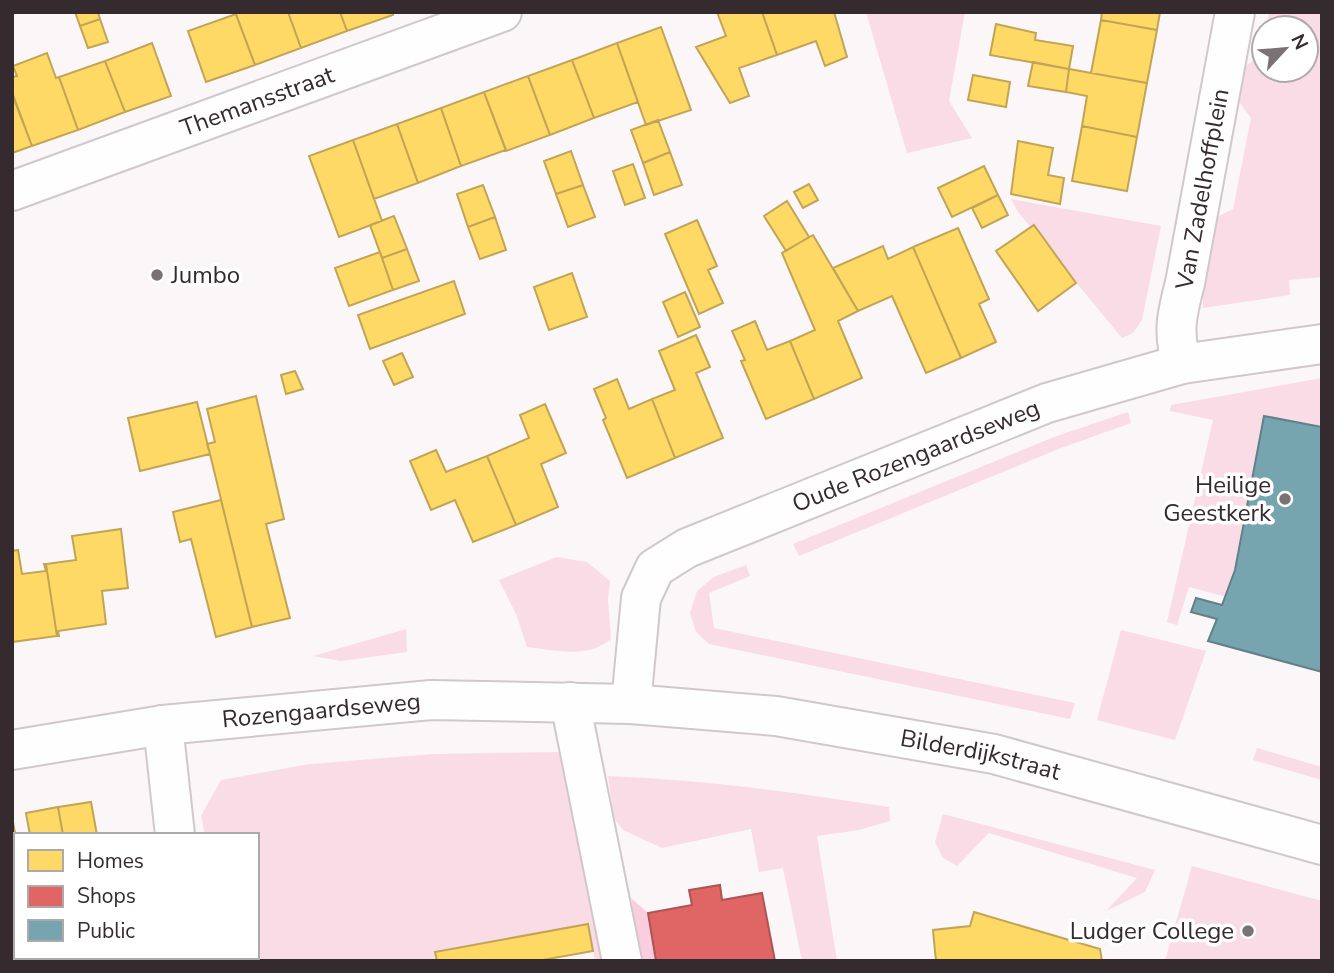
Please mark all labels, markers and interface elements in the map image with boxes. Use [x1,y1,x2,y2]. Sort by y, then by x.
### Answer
north arrow [1250,14,1320,84]
text: N [1285,30,1314,54]
street label: Themansstraat [176,58,339,144]
street label: Van Zadelhoffplein [1168,86,1237,293]
place label: Jumbo [170,259,240,291]
marker: Jumbo [149,267,165,283]
street label: Oude Rozengaardseweg [787,392,1044,520]
place label: Heilige Geestkerk [1163,469,1272,529]
marker: Heilige Geestkerk [1277,491,1293,507]
street label: Rozengaardseweg [221,685,422,735]
street label: Bilderdijkstraat [898,722,1065,788]
legend [14,833,259,959]
text: Homes [77,847,144,875]
text: Shops [77,882,136,910]
place label: Ludger College [1070,915,1234,947]
text: Public [77,917,135,945]
marker: Ludger College [1240,923,1256,939]

